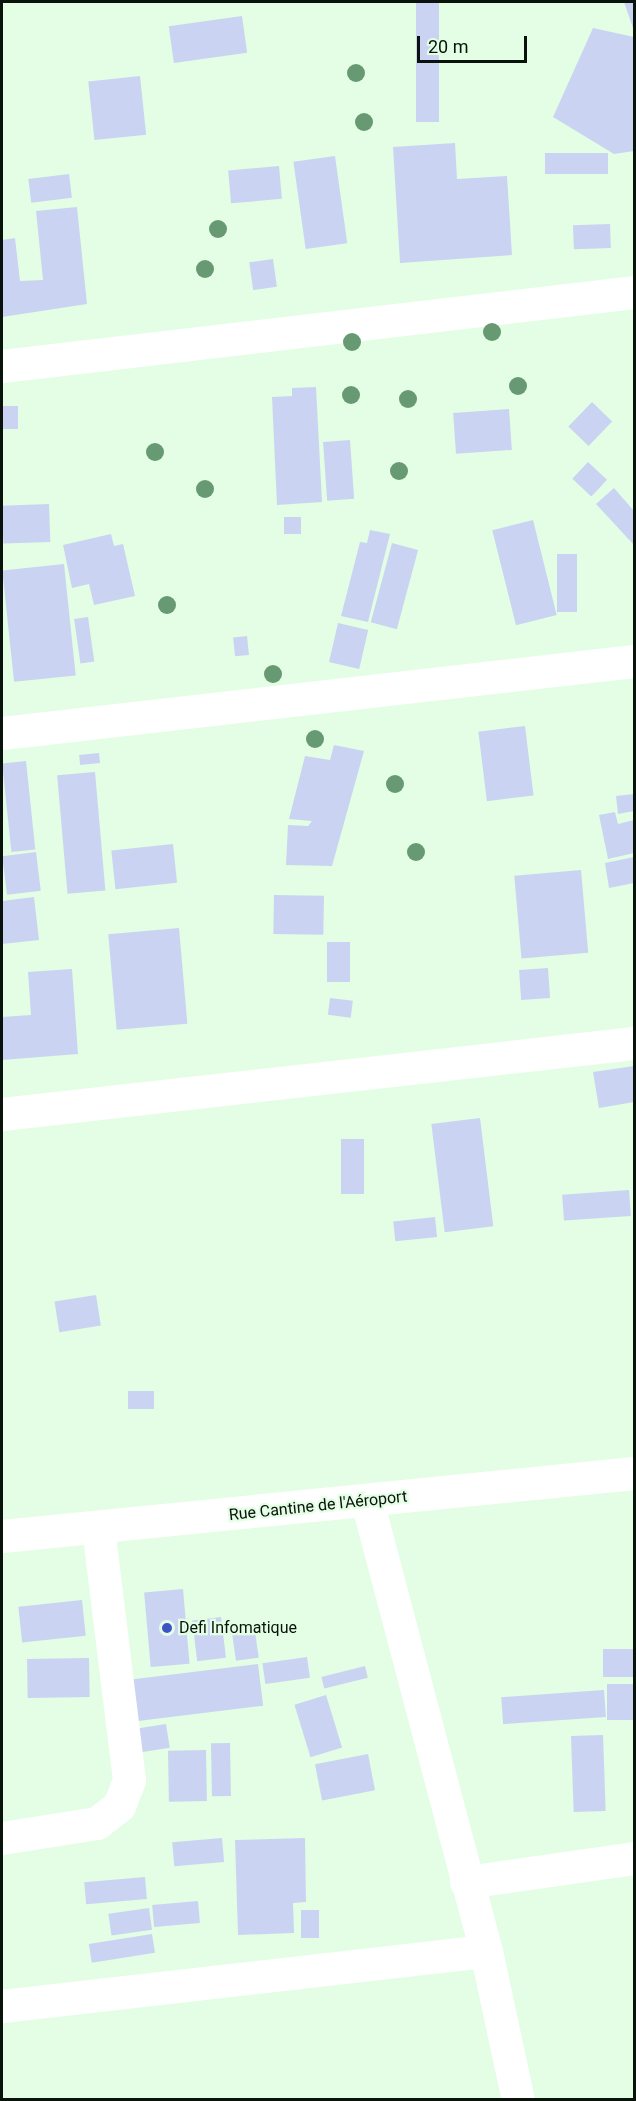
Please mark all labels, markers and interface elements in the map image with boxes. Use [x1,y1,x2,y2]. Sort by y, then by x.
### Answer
scale bar [420,24,530,62]
text: 20 m [428,36,468,57]
street label: Rue Cantine de l'Aéroport [228,1487,408,1525]
place label: Defi Infomatique [179,1618,297,1638]
marker: Defi Infomatique [160,1621,174,1635]

